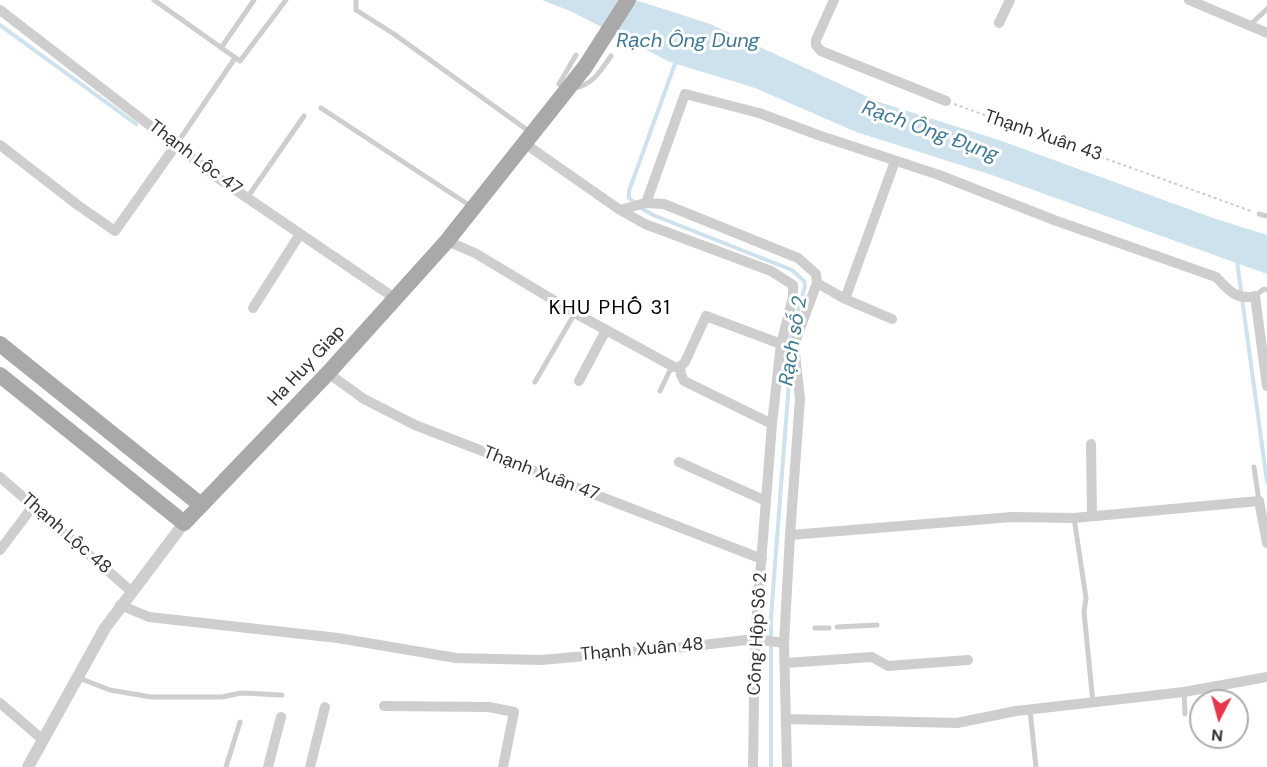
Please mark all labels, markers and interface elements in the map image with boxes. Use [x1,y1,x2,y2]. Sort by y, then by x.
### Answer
water label: Rạch Ông Dung [616,30,760,54]
water label: Rạch Ông Đụng [858,96,1002,168]
street label: Thạnh Xuân 43 [981,106,1105,166]
street label: Thạnh Lộc 47 [144,116,246,200]
water label: Rạch số 2 [775,294,813,388]
district label: KHU PHỐ 31 [549,297,671,321]
street label: Ha Huy Giap [264,321,350,411]
street label: Thạnh Xuân 47 [480,442,602,506]
street label: Thạnh Lộc 48 [17,489,115,579]
street label: Cống Hộp Số 2 [744,572,772,696]
street label: Thạnh Xuân 48 [580,634,704,666]
north arrow [1189,689,1249,749]
text: N [1210,724,1224,746]

